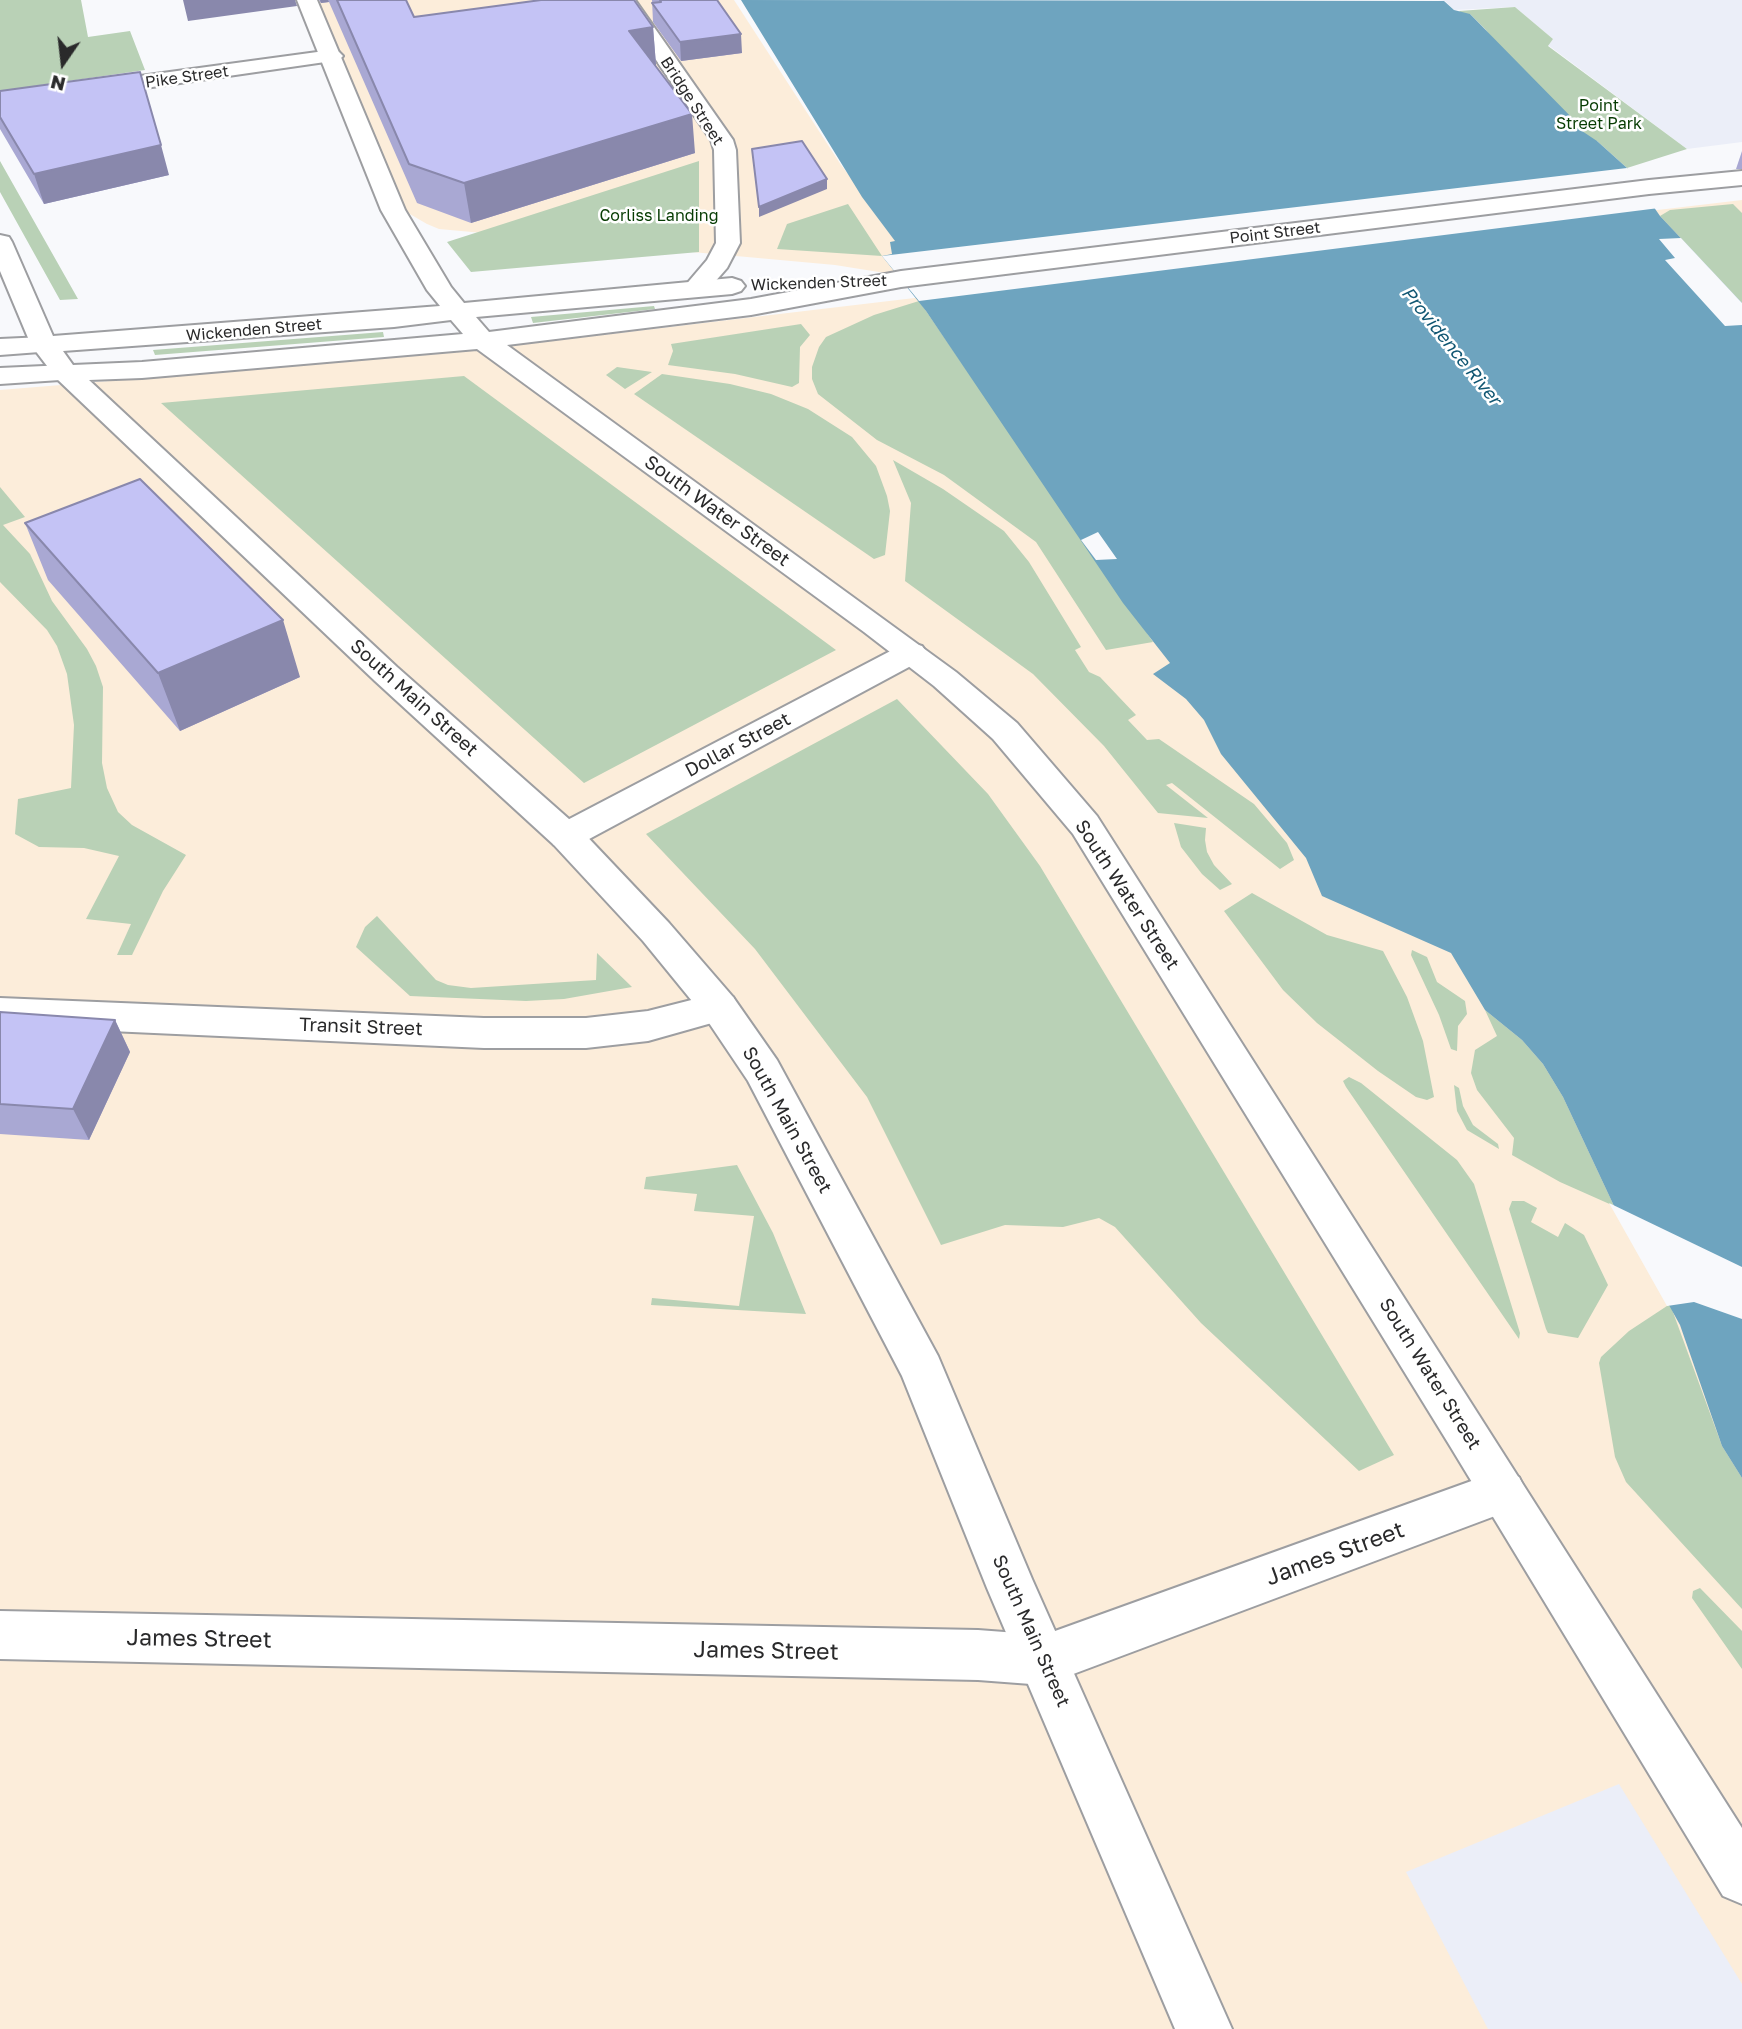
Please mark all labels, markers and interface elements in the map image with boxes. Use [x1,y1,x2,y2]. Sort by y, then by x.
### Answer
north arrow [28,28,98,98]
street label: Bridge Street [656,53,728,149]
street label: Pike Street [144,62,230,92]
text: N [48,71,68,97]
park label: Point Street Park [1556,96,1642,134]
park label: Corliss Landing [599,206,719,226]
street label: Point Street [1228,218,1322,248]
street label: Wickenden Street [750,271,888,295]
water label: Providence River [1397,283,1505,409]
street label: Wickenden Street [185,314,323,346]
street label: South Water Street [640,451,794,571]
street label: South Main Street [345,635,483,761]
street label: Dollar Street [681,708,795,782]
street label: South Water Street [1070,816,1184,974]
street label: Transit Street [299,1013,423,1041]
street label: South Main Street [737,1043,837,1197]
street label: South Water Street [1374,1294,1486,1454]
street label: James Street [1262,1516,1408,1592]
street label: South Main Street [987,1551,1075,1711]
street label: James Street [126,1624,272,1654]
street label: James Street [693,1636,839,1666]

